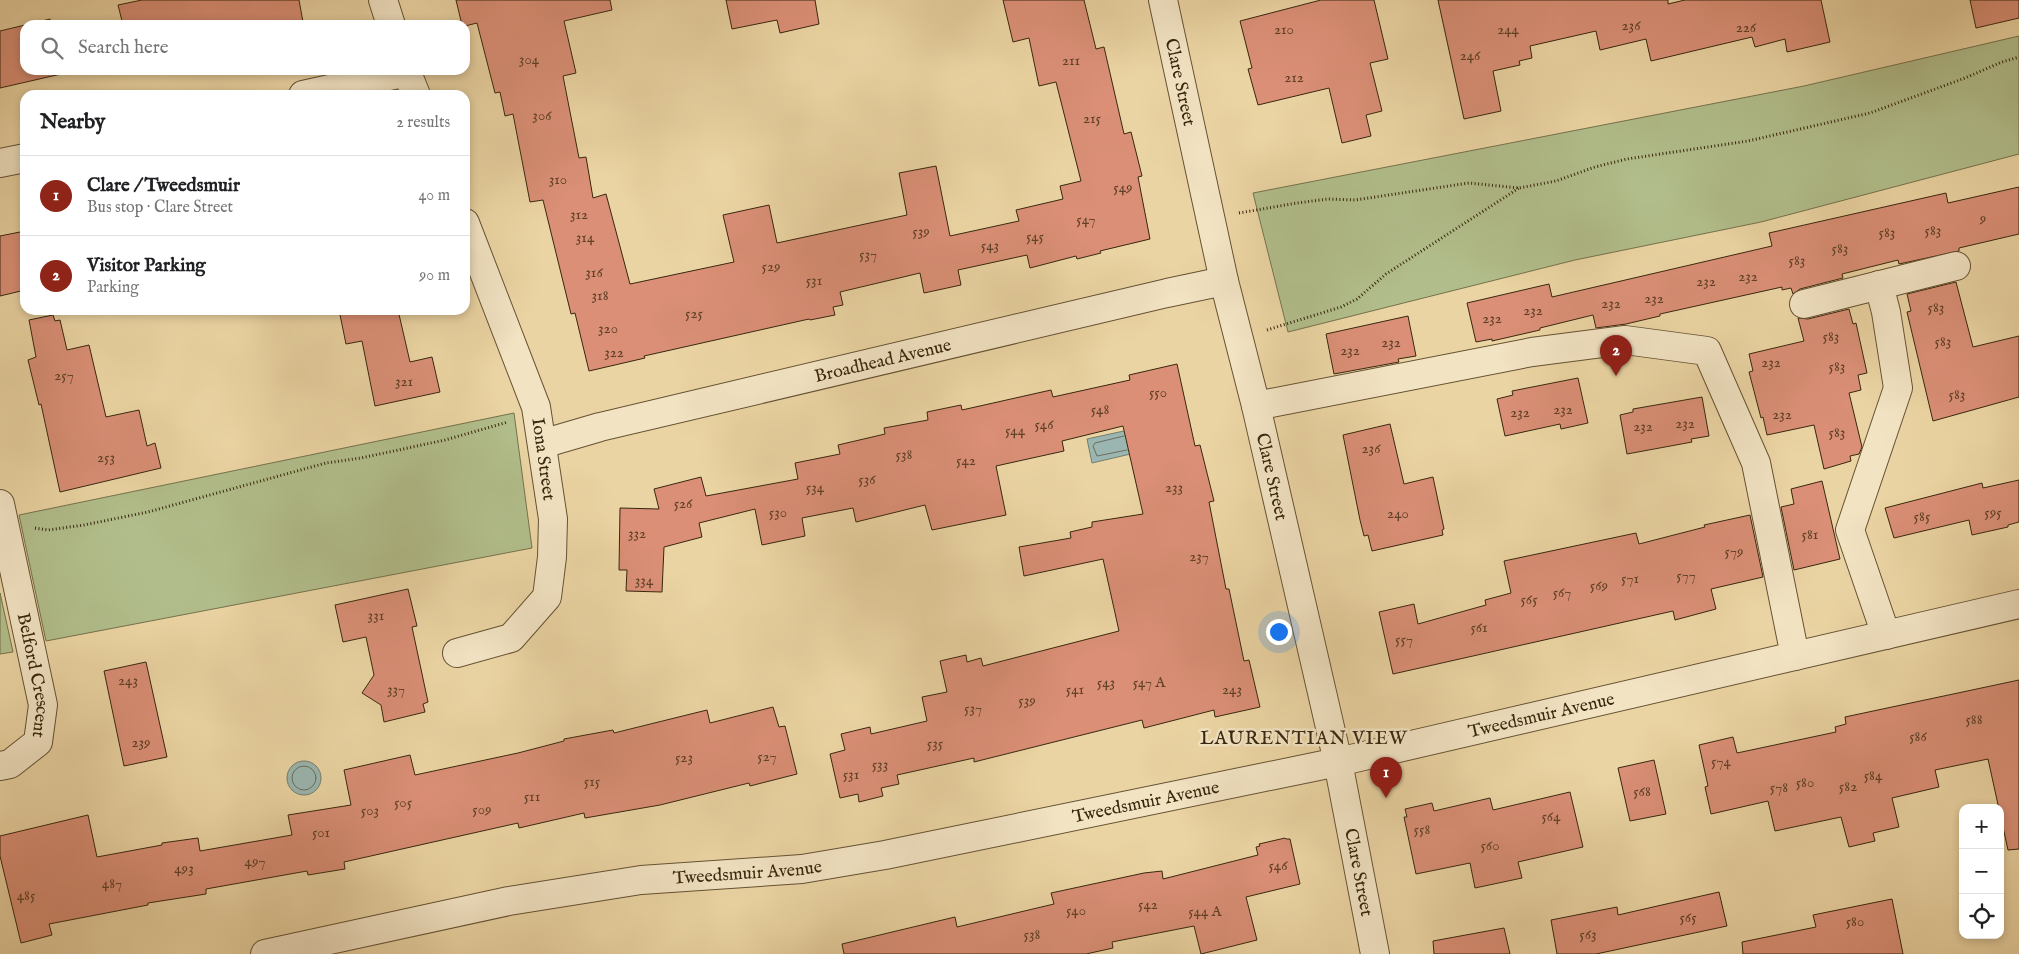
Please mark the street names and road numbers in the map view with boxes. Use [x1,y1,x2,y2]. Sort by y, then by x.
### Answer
street label: Clare Street [1159,36,1200,128]
street label: Broadhead Avenue [812,334,954,389]
street label: Iona Street [525,416,560,502]
street label: Clare Street [1250,431,1292,523]
street label: Belford Crescent [11,611,53,739]
street label: Tweedsmuir Avenue [1466,688,1617,744]
street label: Tweedsmuir Avenue [1070,777,1221,829]
street label: Clare Street [1338,826,1377,918]
street label: Tweedsmuir Avenue [672,856,824,891]

